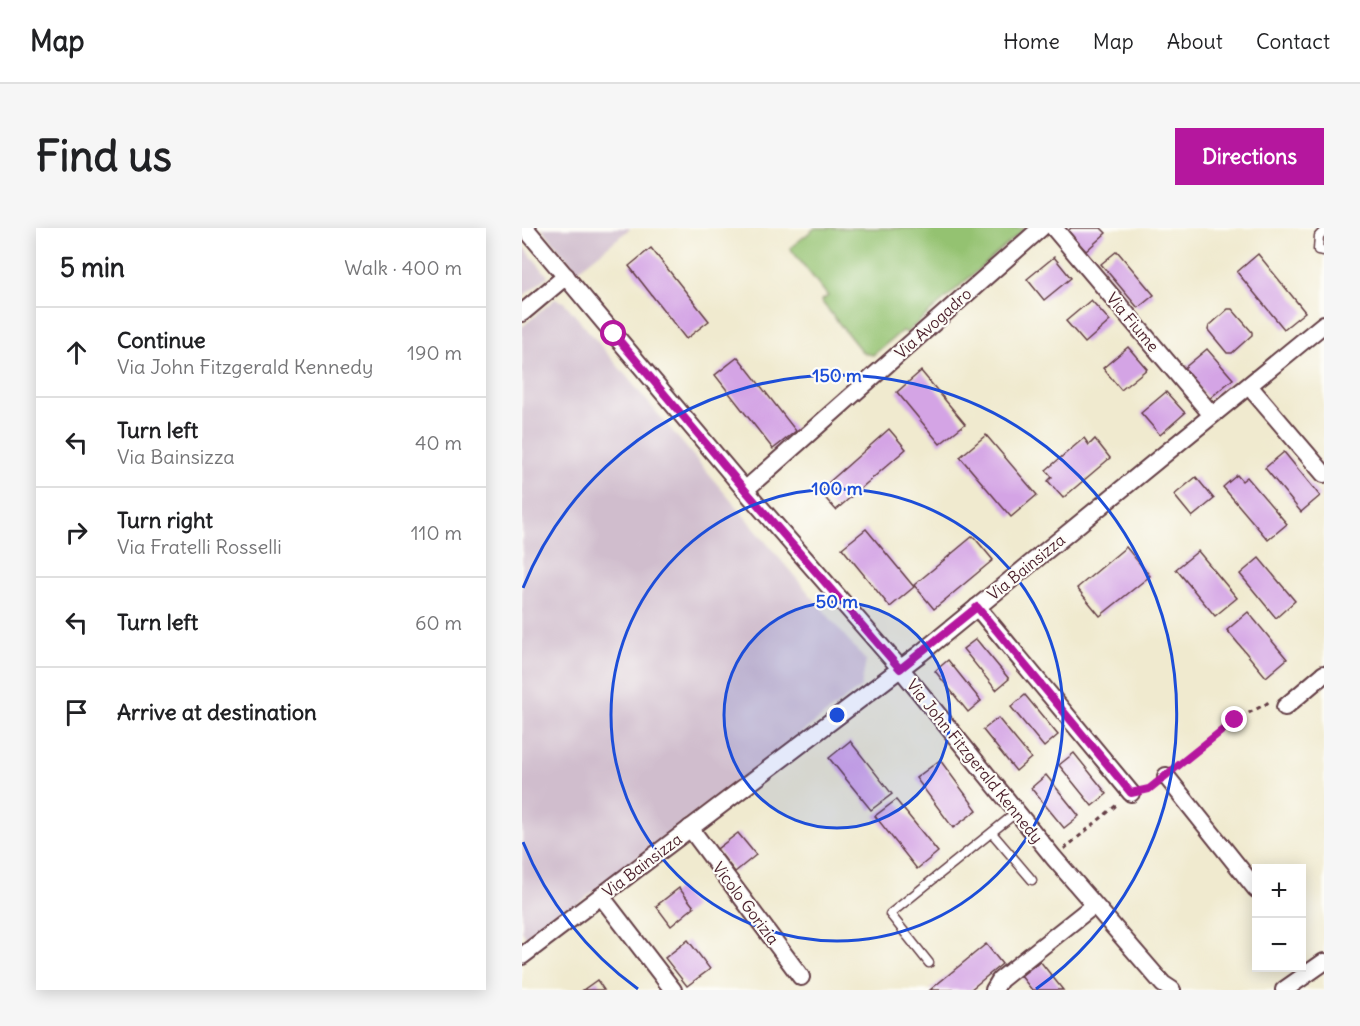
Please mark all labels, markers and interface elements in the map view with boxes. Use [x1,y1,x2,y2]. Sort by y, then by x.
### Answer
text: Map [30,23,84,59]
text: Home [1003,28,1060,55]
text: Map [1093,28,1134,55]
text: About [1167,28,1223,55]
text: Contact [1256,28,1330,55]
button: Directions [1175,128,1324,185]
text: Find us [36,130,172,182]
text: 5 min [60,251,125,284]
text: Walk · 400 m [344,255,462,280]
street label: Via Avogadro [891,283,975,363]
street label: Via Fiume [1102,288,1164,356]
route start [600,320,626,346]
text: Continue [117,326,206,354]
icon: ahead [60,336,93,369]
text: 190 m [407,340,462,365]
text: Via John Fitzgerald Kennedy [117,354,373,379]
text: 150 m [812,364,862,387]
text: Turn left [117,416,198,444]
icon: left [60,426,93,459]
text: 40 m [415,430,462,455]
text: Via Bainsizza [117,444,235,469]
text: 100 m [812,477,863,500]
text: Turn right [117,506,213,534]
icon: right [60,516,93,549]
text: 110 m [411,520,462,545]
street label: Via Bainsizza [983,530,1069,604]
text: Via Fratelli Rosselli [117,534,282,559]
text: 50 m [816,590,858,613]
icon: left [60,606,93,639]
text: Turn left [117,608,198,636]
text: 60 m [415,610,462,635]
street label: Via John Fitzgerald Kennedy [903,675,1047,847]
icon: arrive [60,696,93,729]
text: Arrive at destination [117,698,317,726]
centre of rings [827,705,847,725]
route end [1221,706,1247,732]
street label: Via Bainsizza [598,829,686,901]
street label: Vicolo Gorizia [709,858,783,948]
map controls [1252,864,1306,972]
button: + [1252,864,1306,918]
button: − [1252,918,1306,972]

